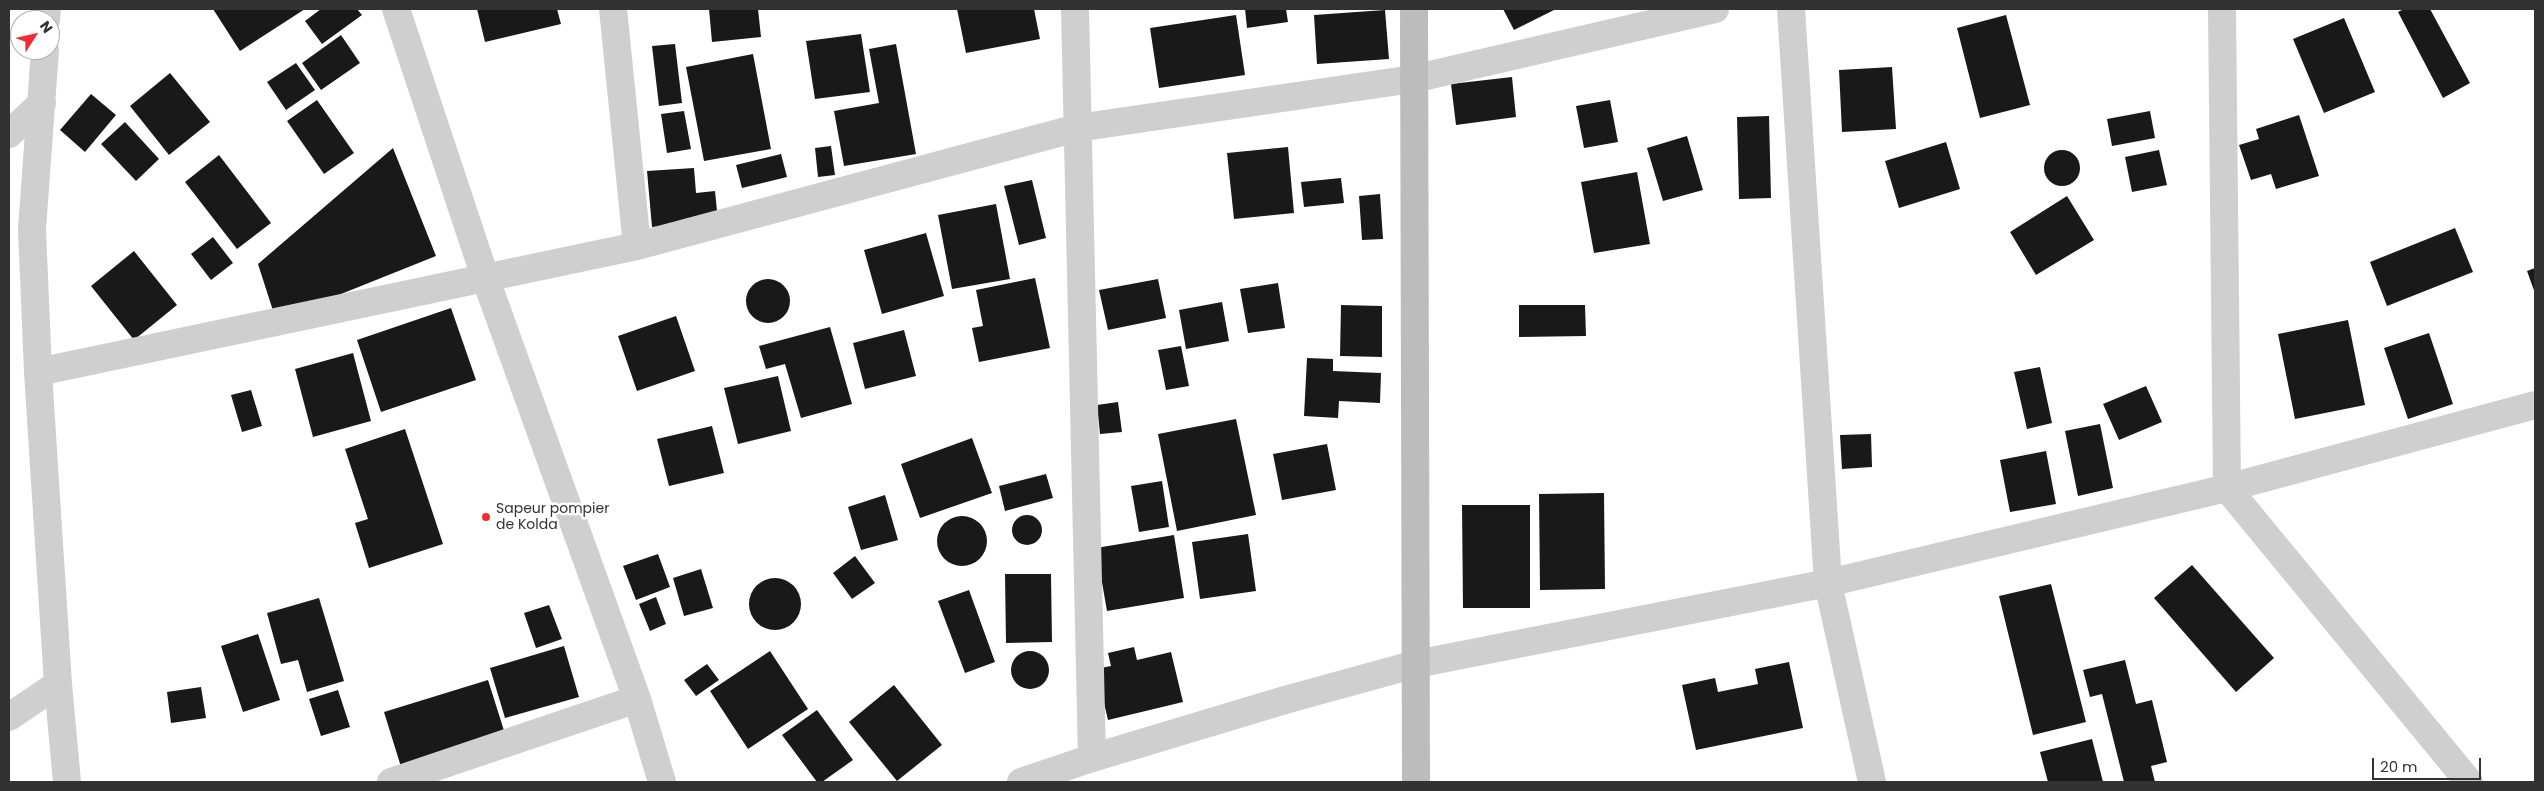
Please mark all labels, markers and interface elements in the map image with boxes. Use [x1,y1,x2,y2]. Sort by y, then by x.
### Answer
north arrow [10,10,60,60]
text: N [35,17,58,37]
place label: Sapeur pompier de Kolda [496,501,609,534]
marker: Sapeur pompier de Kolda [480,511,492,523]
scale bar [2374,748,2483,780]
text: 20 m [2380,756,2418,777]

